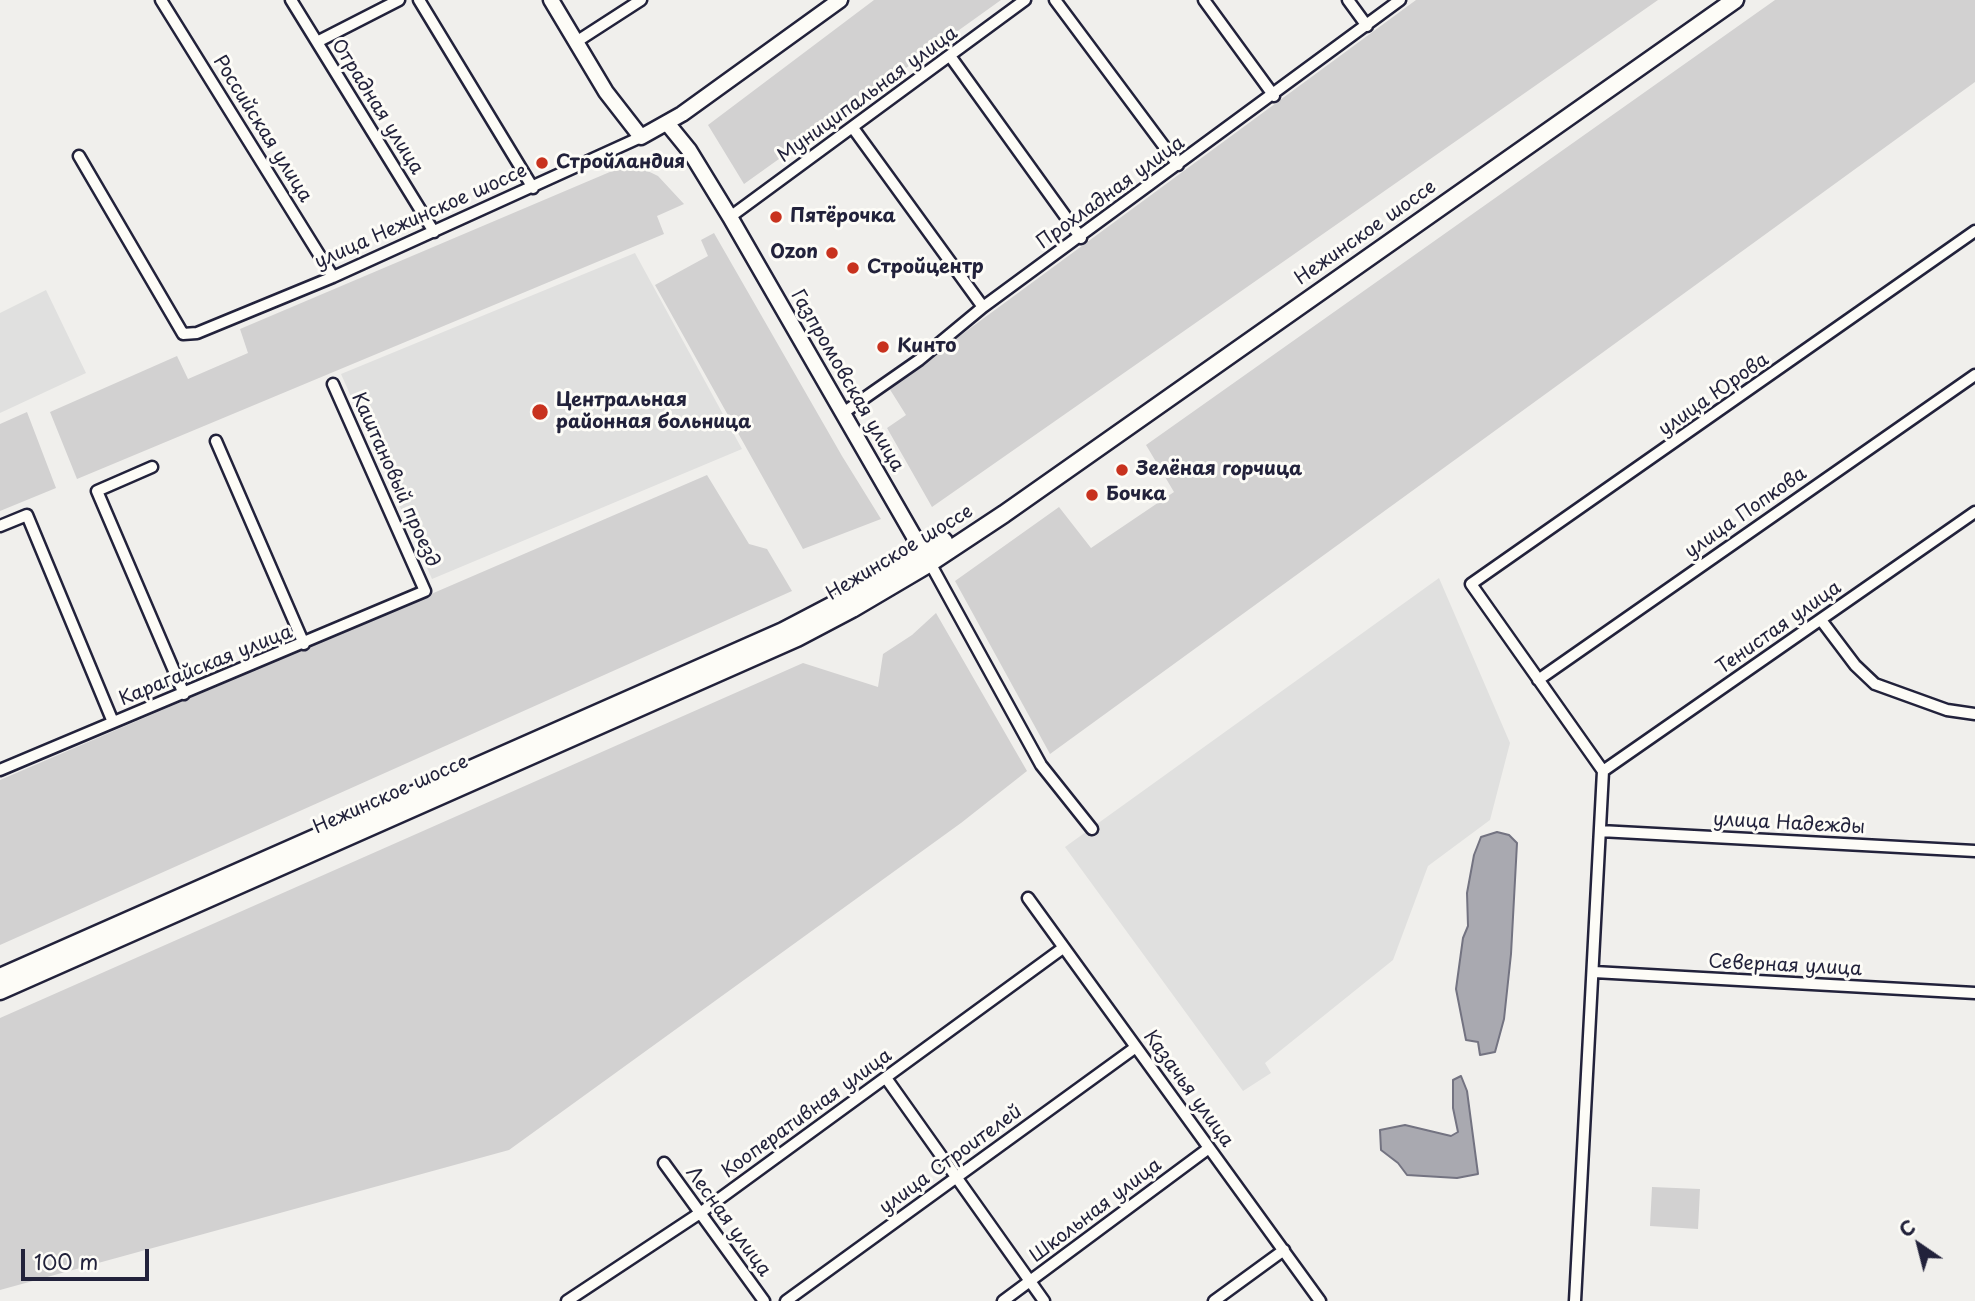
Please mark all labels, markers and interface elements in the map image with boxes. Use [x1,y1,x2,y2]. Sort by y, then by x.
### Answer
street label: Муниципальная улица [774,22,962,168]
street label: Отрадная улица [326,35,428,179]
street label: Российская улица [208,51,316,207]
street label: Прохладная улица [1033,132,1189,254]
place label: Стройландия [556,152,685,174]
marker: Стройландия [534,155,550,171]
street label: улица Нежинское шоссе [311,160,531,274]
street label: Нежинское шоссе [1291,176,1441,290]
place label: Пятёрочка [790,206,896,228]
marker: Пятёрочка [768,209,784,225]
place label: Ozon [770,242,818,264]
marker: Ozon [824,245,840,261]
place label: Стройцентр [867,257,984,279]
marker: Стройцентр [845,260,861,276]
street label: Газпромовская улица [786,286,908,476]
place label: Кинто [897,336,956,358]
marker: Кинто [875,339,891,355]
street label: улица Юрова [1655,349,1773,441]
street label: Каштановый проезд [346,389,444,571]
place label: Центральная районная больница [556,390,751,434]
marker: Центральная районная больница [530,402,550,422]
place label: Зелёная горчица [1136,459,1302,481]
marker: Зелёная горчица [1114,462,1130,478]
street label: улица Попкова [1681,463,1811,563]
place label: Бочка [1106,484,1166,506]
marker: Бочка [1084,487,1100,503]
street label: Нежинское шоссе [823,500,977,606]
street label: Тенистая улица [1712,576,1846,680]
street label: Карагайская улица [116,621,296,711]
street label: Нежинское шоссе [310,751,472,839]
street label: улица Надежды [1713,809,1865,839]
street label: Северная улица [1708,951,1862,981]
street label: Казачья улица [1138,1026,1238,1152]
street label: Кооперативная улица [717,1045,897,1183]
street label: улица Строителей [875,1101,1027,1219]
street label: Школьная улица [1026,1154,1166,1268]
street label: Лесная улица [680,1163,776,1281]
north arrow [1884,1210,1954,1280]
text: С [1893,1212,1921,1243]
scale bar [24,1234,152,1278]
text: 100 m [34,1245,98,1277]

